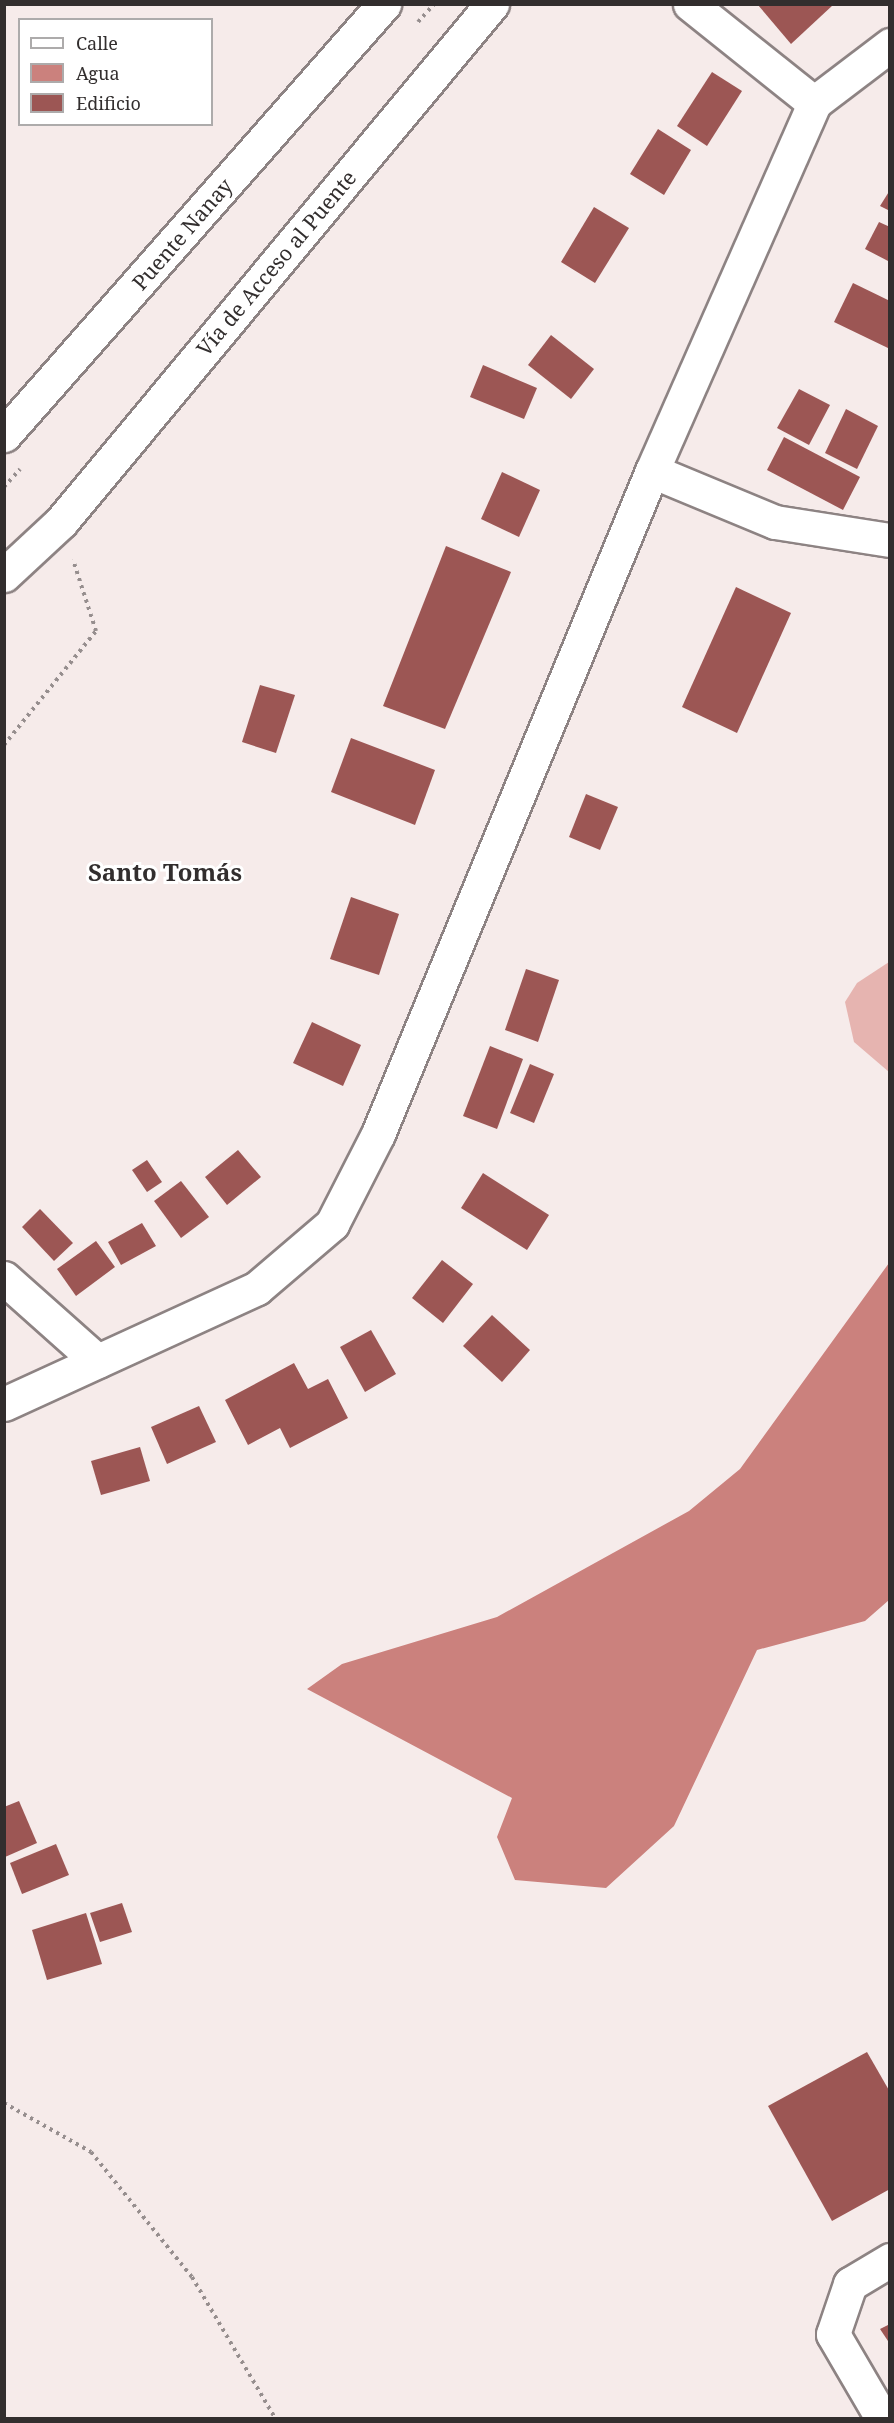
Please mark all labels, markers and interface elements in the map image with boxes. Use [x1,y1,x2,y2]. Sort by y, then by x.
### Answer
legend [18,18,213,126]
text: Calle [76,31,118,55]
text: Agua [76,61,120,85]
text: Edificio [76,91,141,115]
street label: Vía de Acceso al Puente [191,165,361,361]
street label: Puente Nanay [127,173,237,295]
district label: Santo Tomás [88,858,242,886]

